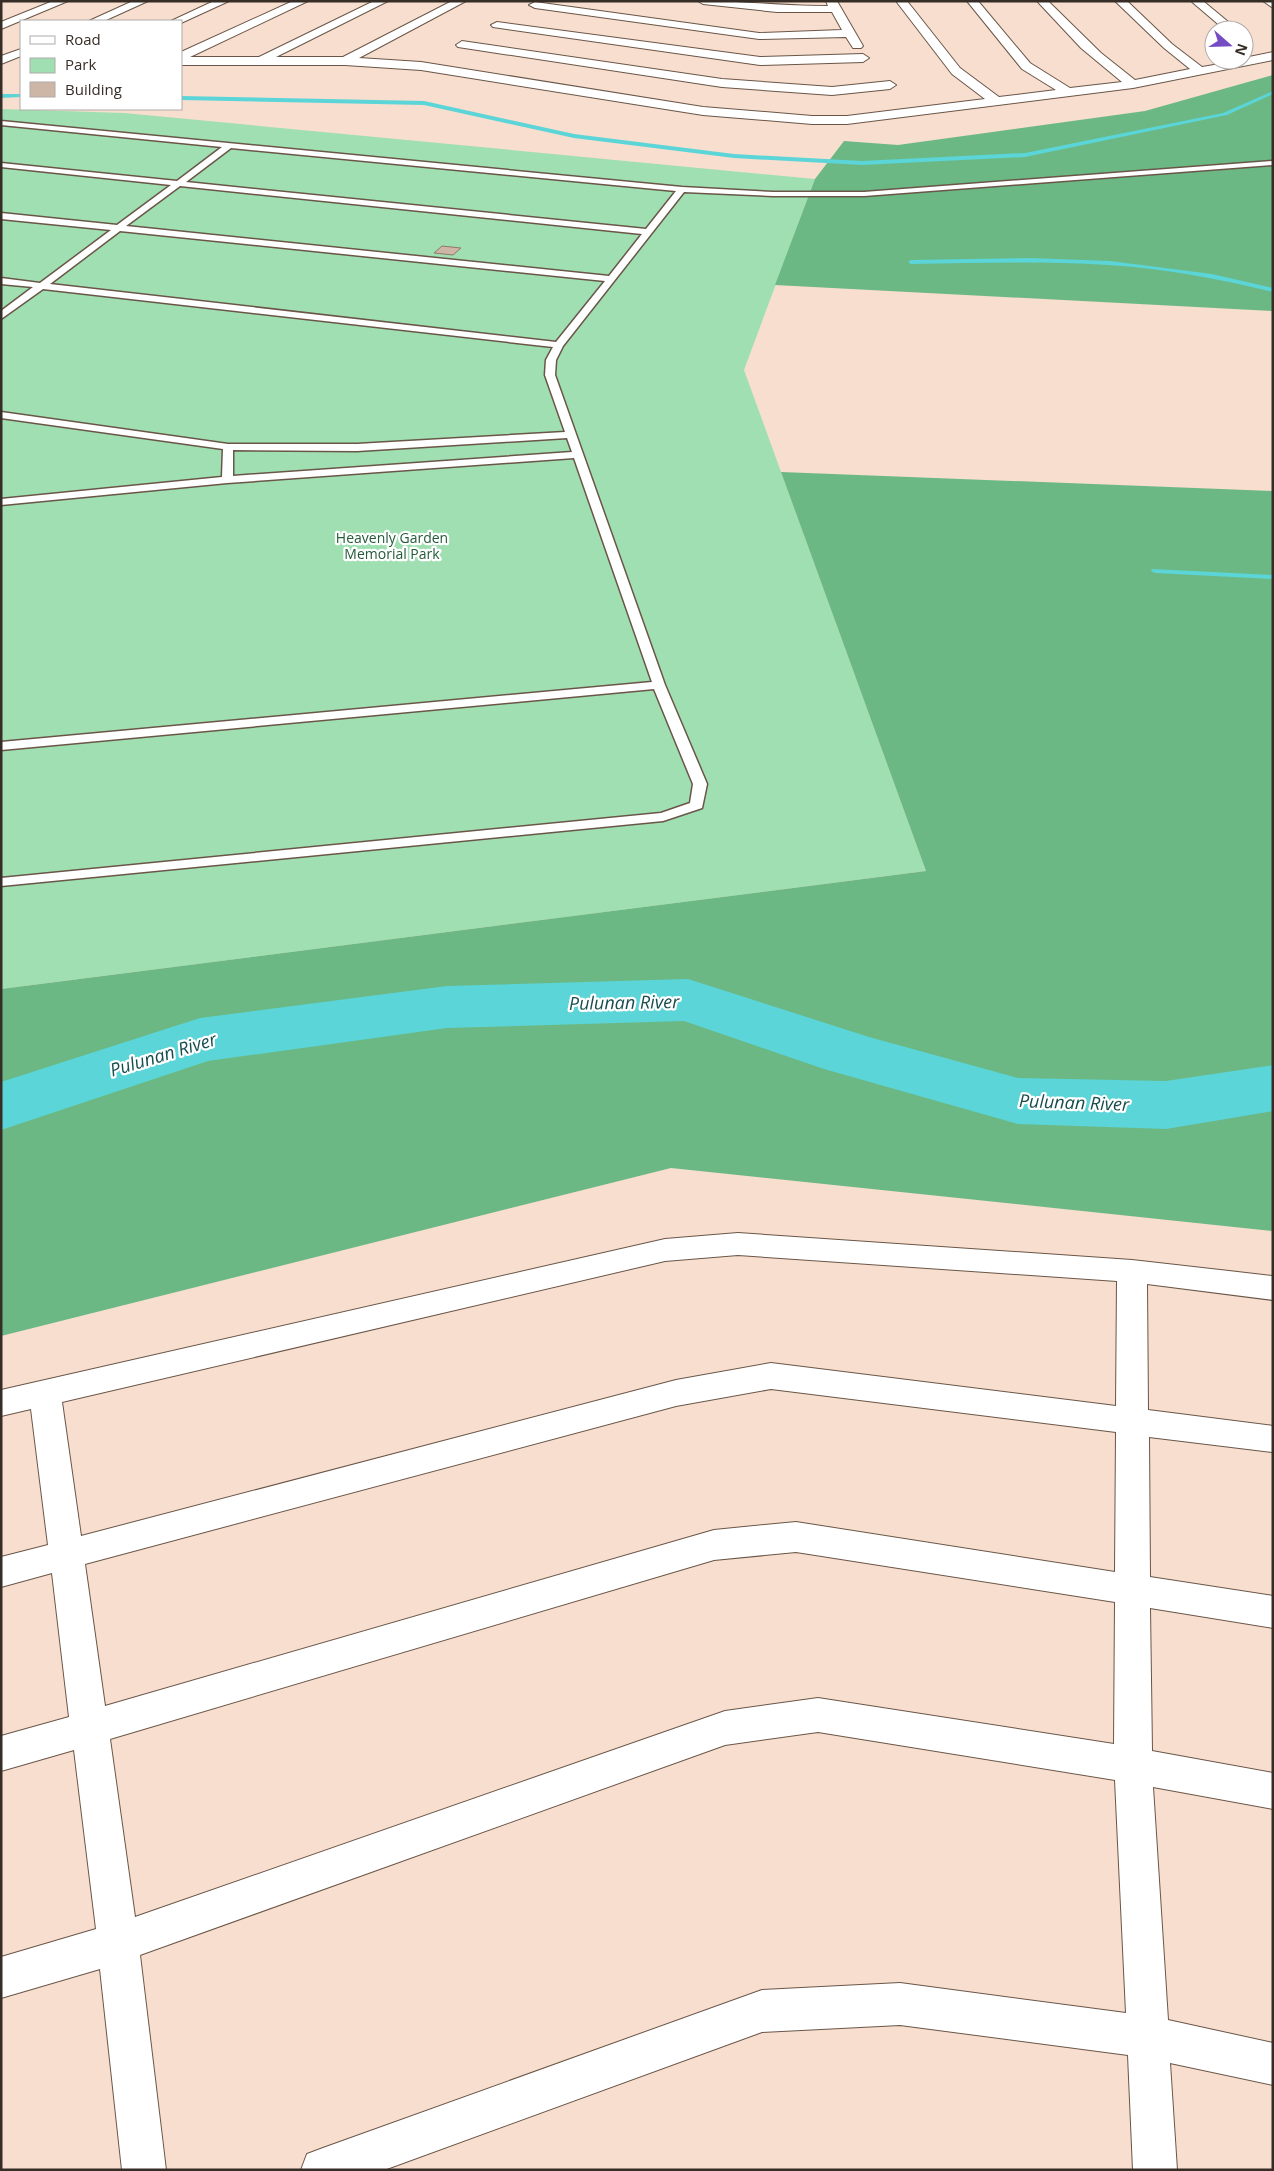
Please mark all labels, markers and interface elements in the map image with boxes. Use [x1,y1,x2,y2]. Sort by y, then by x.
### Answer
legend [20,20,182,110]
north arrow [1204,20,1254,70]
text: Road [65,29,101,49]
text: N [1231,41,1253,58]
text: Park [65,54,96,74]
text: Building [65,79,122,99]
park label: Heavenly Garden Memorial Park [336,528,448,563]
water label: Pulunan River [569,989,680,1015]
water label: Pulunan River [107,1026,220,1082]
water label: Pulunan River [1018,1088,1130,1116]

